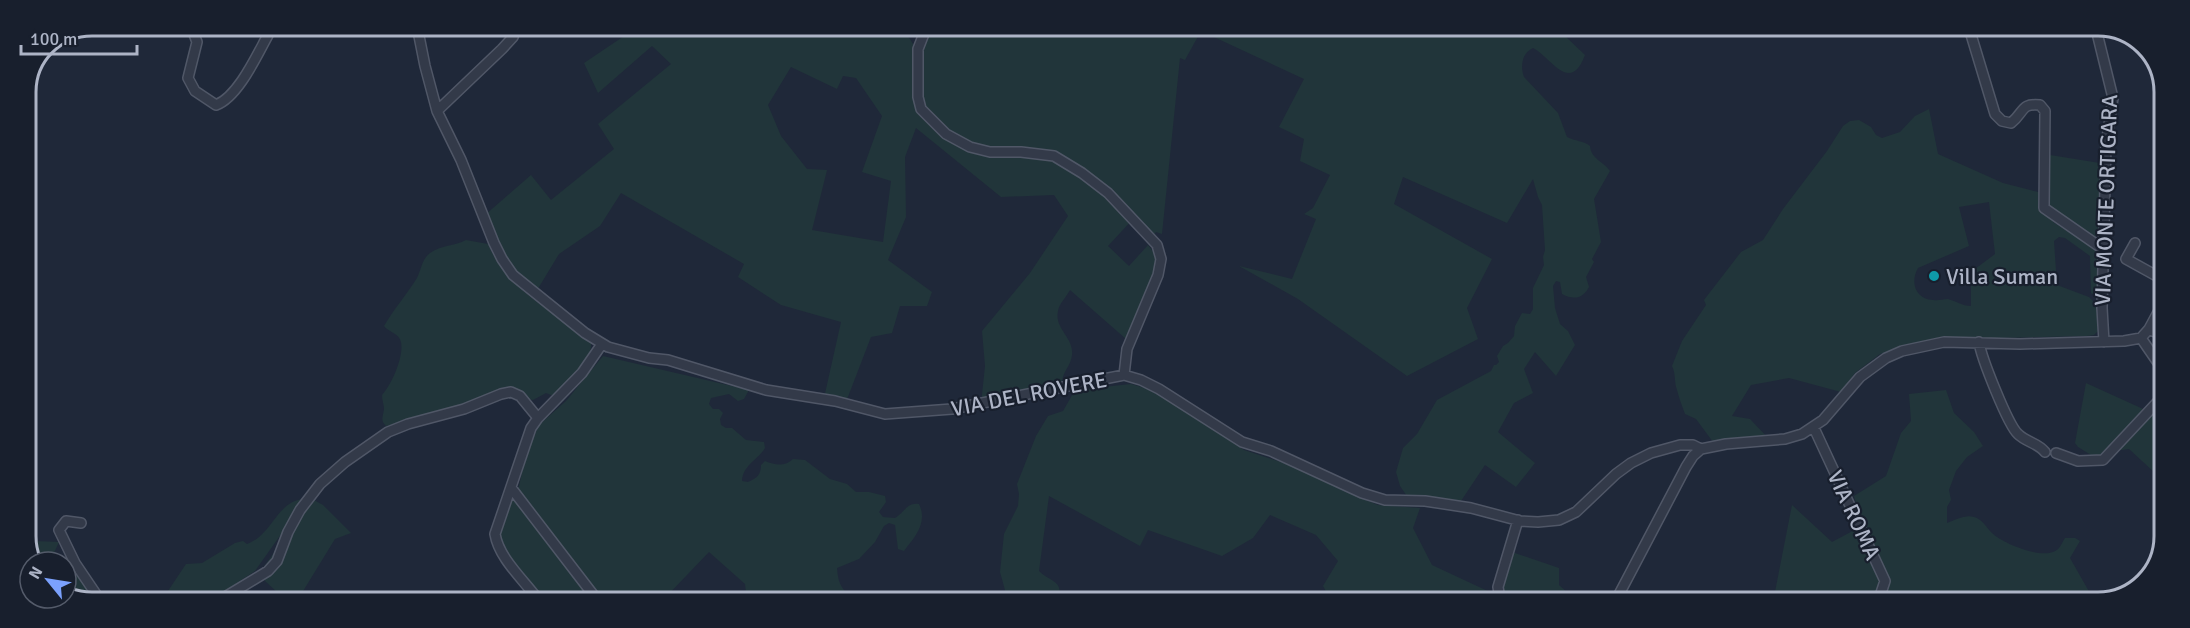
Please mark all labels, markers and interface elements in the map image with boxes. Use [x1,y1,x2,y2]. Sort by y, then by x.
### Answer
scale bar [21,18,136,56]
text: 100 m [30,28,77,50]
street label: VIA MONTE ORTIGARA [2089,93,2123,306]
place label: Villa Suman [1946,263,2058,290]
marker: Villa Suman [1927,269,1941,283]
street label: VIA DEL ROVERE [949,366,1109,422]
street label: VIA ROMA [1821,466,1887,565]
north arrow [18,550,78,610]
text: N [24,563,47,583]

